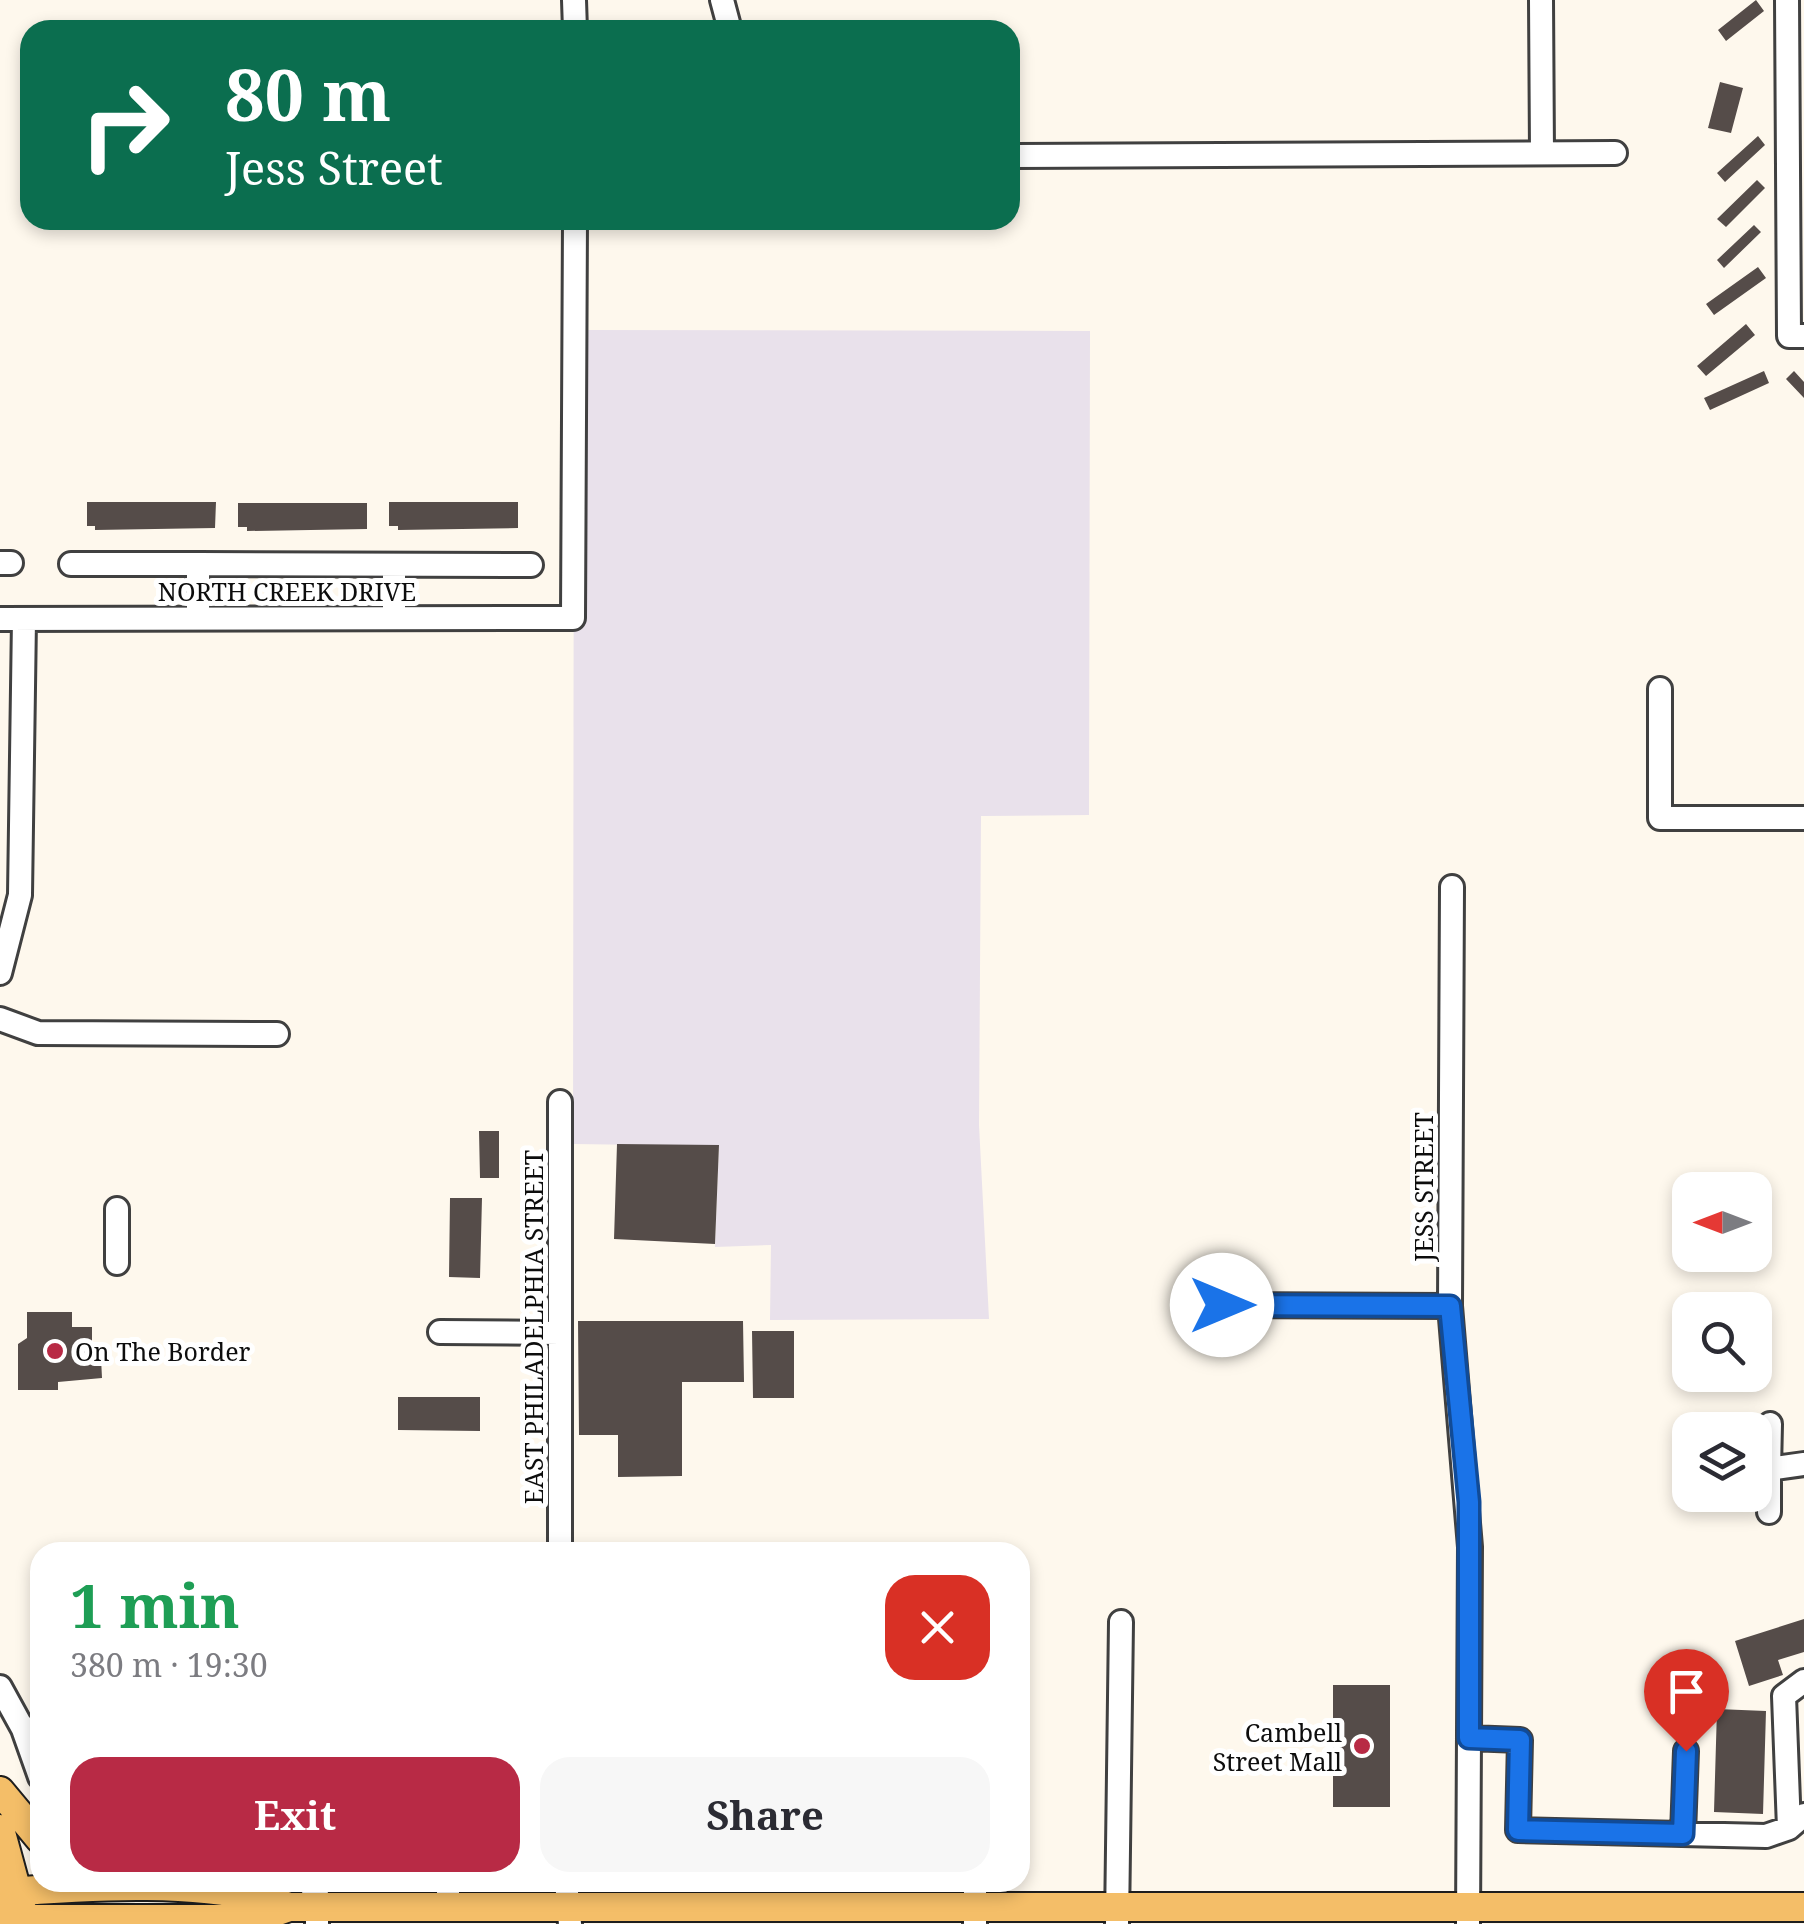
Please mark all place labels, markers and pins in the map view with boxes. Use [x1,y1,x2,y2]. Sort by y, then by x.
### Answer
place label: On The Border [75,1334,251,1368]
marker: On The Border [44,1340,66,1362]
pin [1644,1649,1729,1752]
place label: Cambell Street Mall [1213,1715,1342,1778]
marker: Cambell Street Mall [1351,1735,1373,1757]

